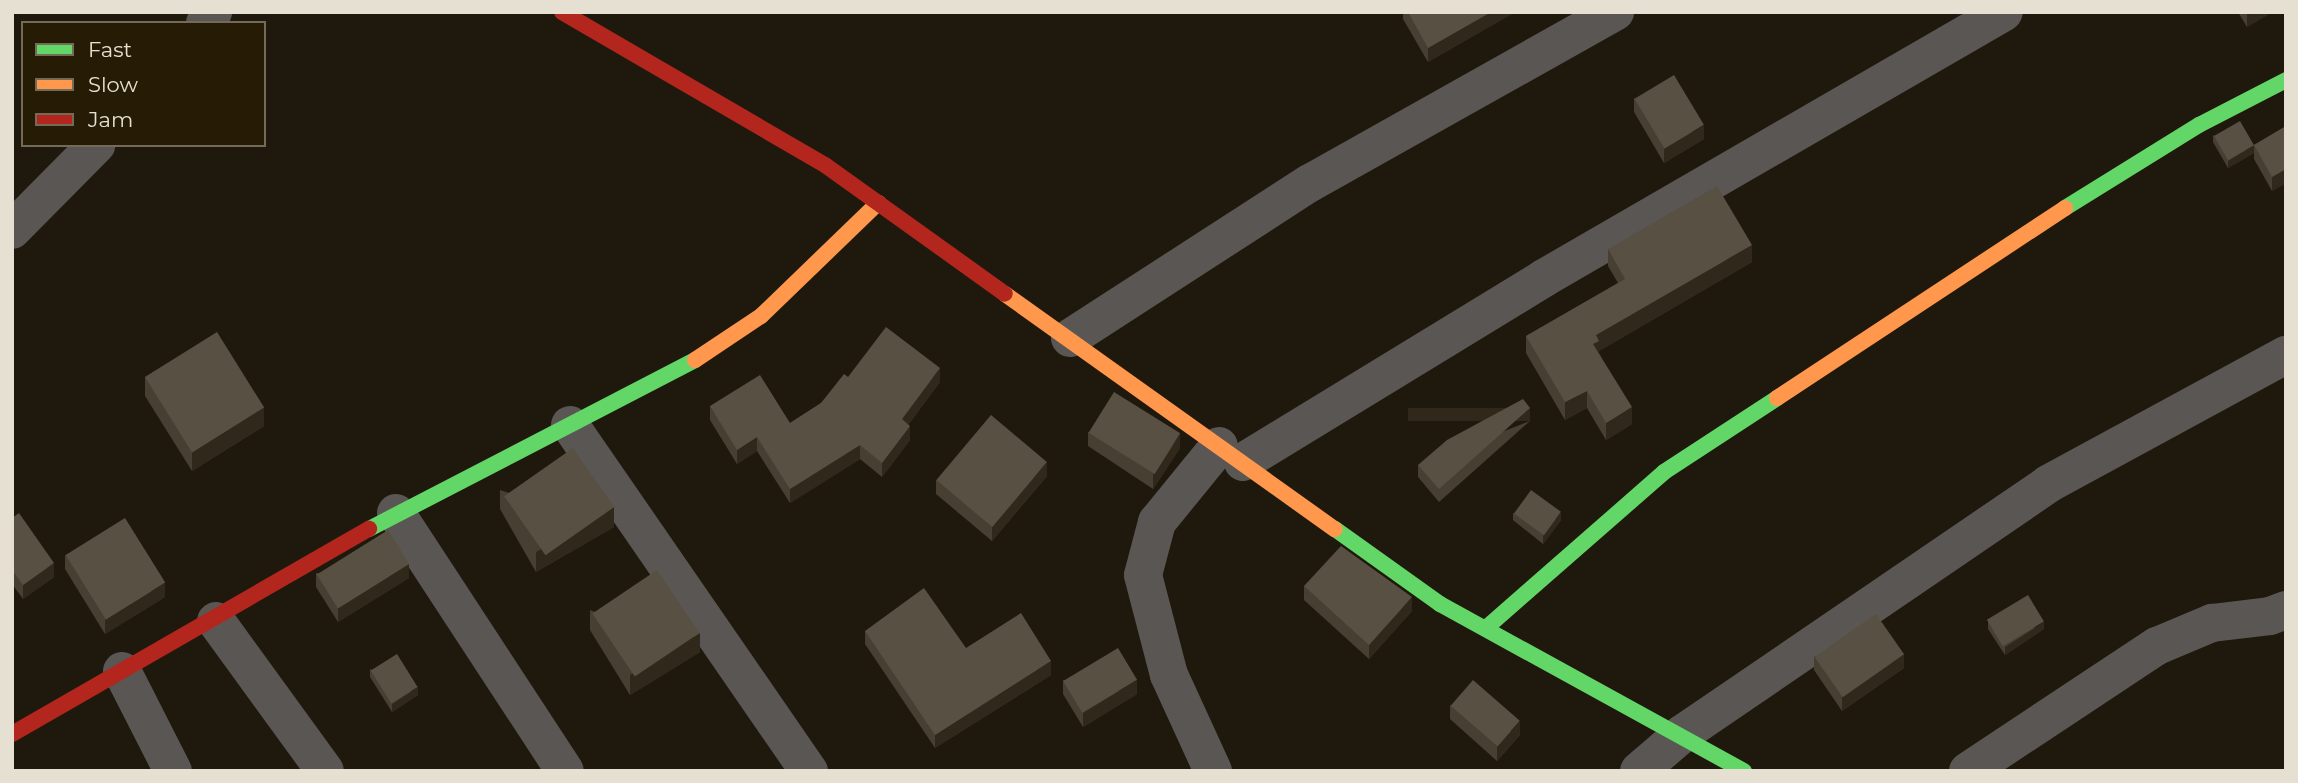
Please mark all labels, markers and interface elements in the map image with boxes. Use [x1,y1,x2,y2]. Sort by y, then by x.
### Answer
legend [21,21,266,147]
text: Fast [88,37,132,62]
text: Slow [88,72,138,97]
text: Jam [88,107,133,132]

